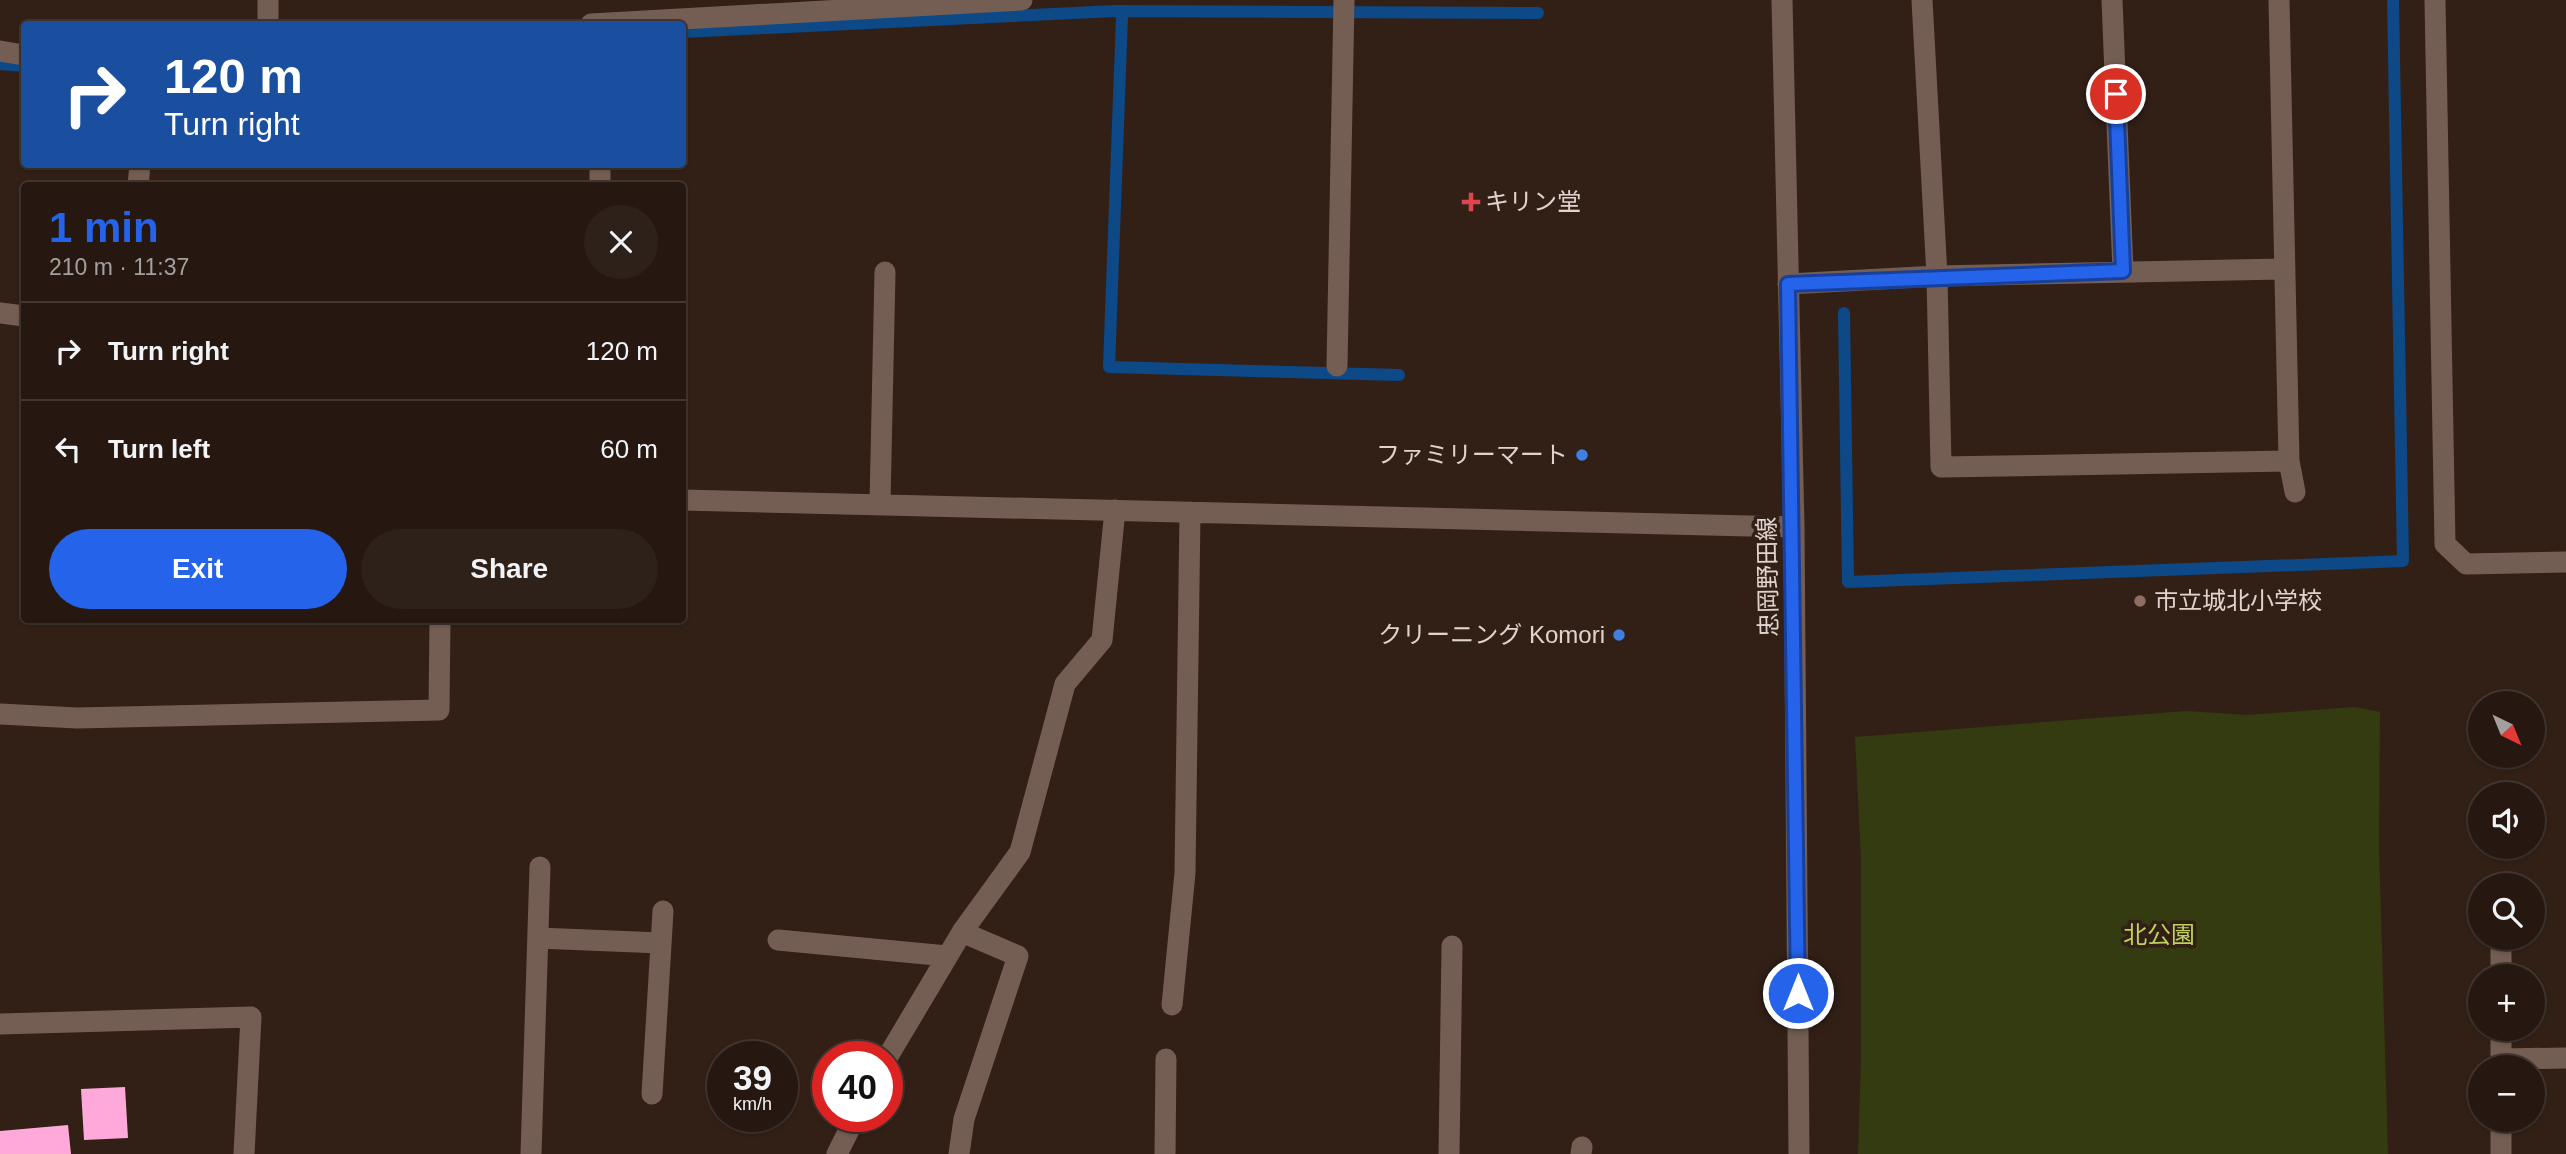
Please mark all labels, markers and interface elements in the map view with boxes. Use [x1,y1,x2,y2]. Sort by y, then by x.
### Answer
icon: right [49,49,140,140]
text: 120 m [164,49,303,103]
pin [2086,64,2146,124]
icon: arrive [2097,75,2135,113]
text: Turn right [164,106,300,142]
place label: キリン堂 [1485,188,1581,215]
marker: キリン堂 [1463,194,1479,210]
text: 1 min [49,204,159,251]
button: close [584,205,658,279]
text: 210 m · 11:37 [49,254,189,280]
icon: right [49,332,87,370]
text: Turn right [108,336,229,366]
text: 120 m [586,336,658,366]
icon: left [49,430,87,468]
text: Turn left [108,434,210,464]
text: 60 m [600,434,658,464]
place label: ファミリーマート [1376,441,1568,468]
marker: ファミリーマート [1574,447,1590,463]
street label: 忠岡野田線 [1753,517,1782,637]
button: Exit [49,529,347,609]
button: Share [361,529,658,609]
place label: 市立城北小学校 [2154,587,2322,614]
marker: 市立城北小学校 [2132,593,2148,609]
place label: クリーニング Komori [1378,621,1605,648]
marker: クリーニング Komori [1611,627,1627,643]
north arrow [2468,691,2544,768]
map controls [2468,691,2545,1132]
button: sound [2468,782,2545,859]
button: search [2468,873,2545,950]
park label: 北公園 [2123,921,2195,948]
position arrow [1761,956,1835,1030]
button: + [2468,964,2545,1041]
speed limit sign: 40 [812,1041,903,1132]
button: − [2468,1055,2545,1132]
text: 39 [733,1058,772,1097]
text: km/h [733,1094,772,1114]

